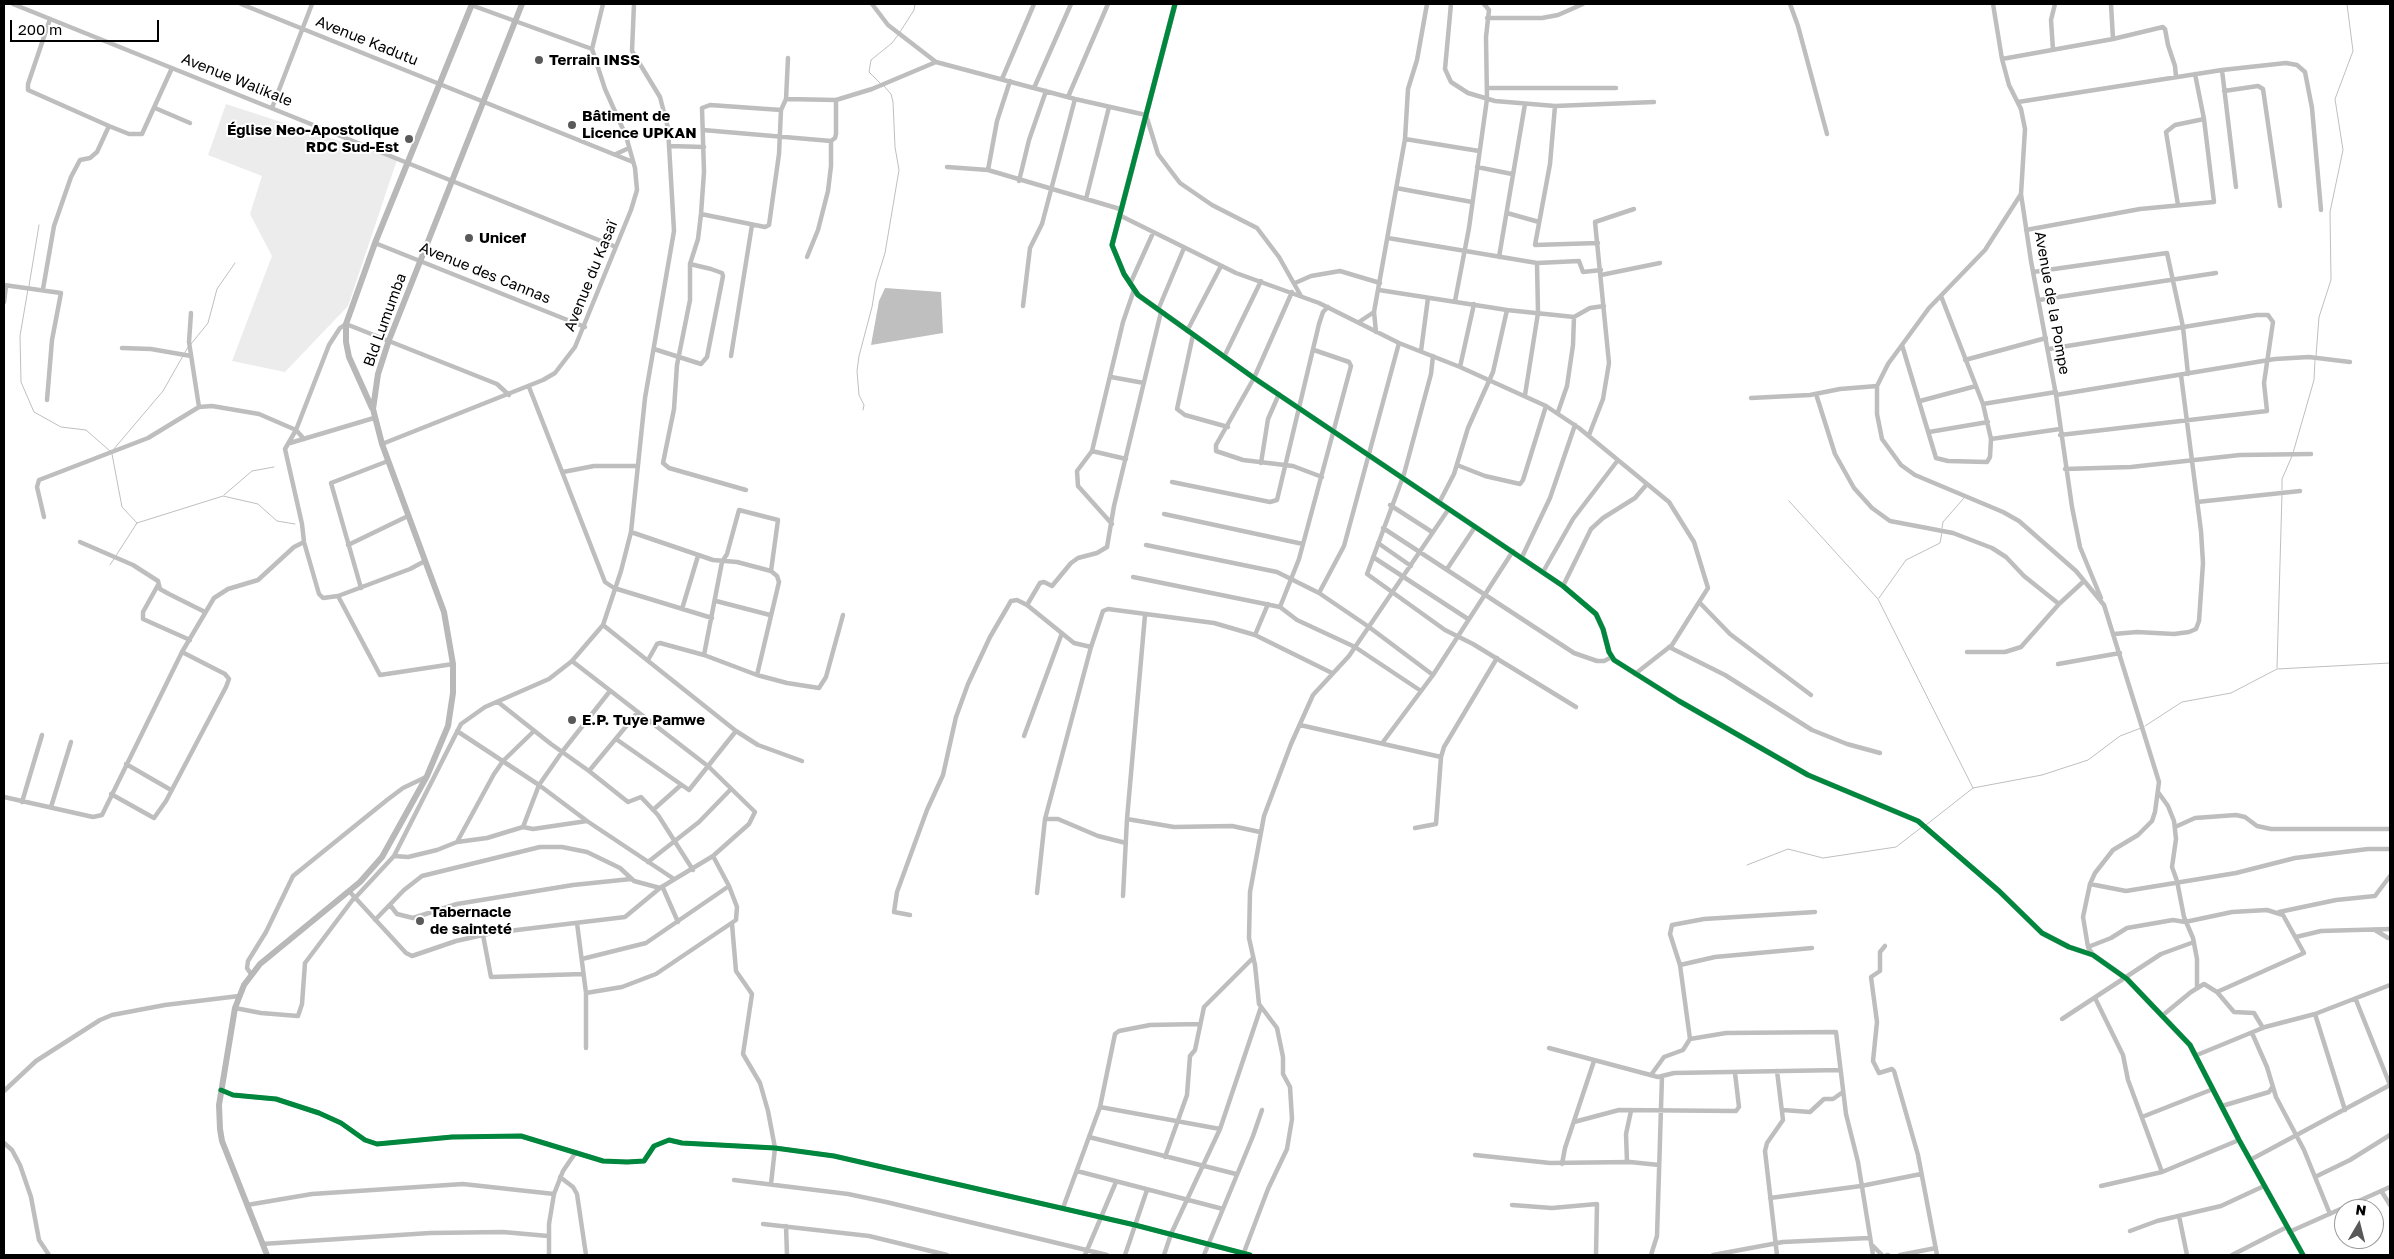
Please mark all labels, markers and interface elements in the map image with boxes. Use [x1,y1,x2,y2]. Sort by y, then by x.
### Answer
scale bar [12,10,161,42]
street label: Avenue Kadutu [313,12,421,70]
text: 200 m [18,20,62,38]
street label: Avenue Walikale [179,50,295,110]
place label: Terrain INSS [549,51,640,69]
marker: Terrain INSS [533,54,545,66]
place label: Bâtiment de Licence UPKAN [582,107,697,142]
marker: Bâtiment de Licence UPKAN [566,119,578,131]
place label: Église Neo-Apostolique RDC Sud-Est [227,121,399,156]
marker: Église Neo-Apostolique RDC Sud-Est [403,133,415,145]
street label: Avenue du Kasaï [561,218,621,334]
place label: Unicef [479,229,526,247]
street label: Avenue de la Pompe [2031,230,2073,376]
marker: Unicef [463,232,475,244]
street label: Avenue des Cannas [417,238,553,308]
street label: Bld Lumumba [360,271,410,369]
place label: E.P. Tuye Pamwe [582,711,705,729]
marker: E.P. Tuye Pamwe [566,714,578,726]
place label: Tabernacle de sainteté [430,903,512,938]
marker: Tabernacle de sainteté [414,915,426,927]
north arrow [2334,1199,2384,1249]
text: N [2355,1200,2367,1219]

